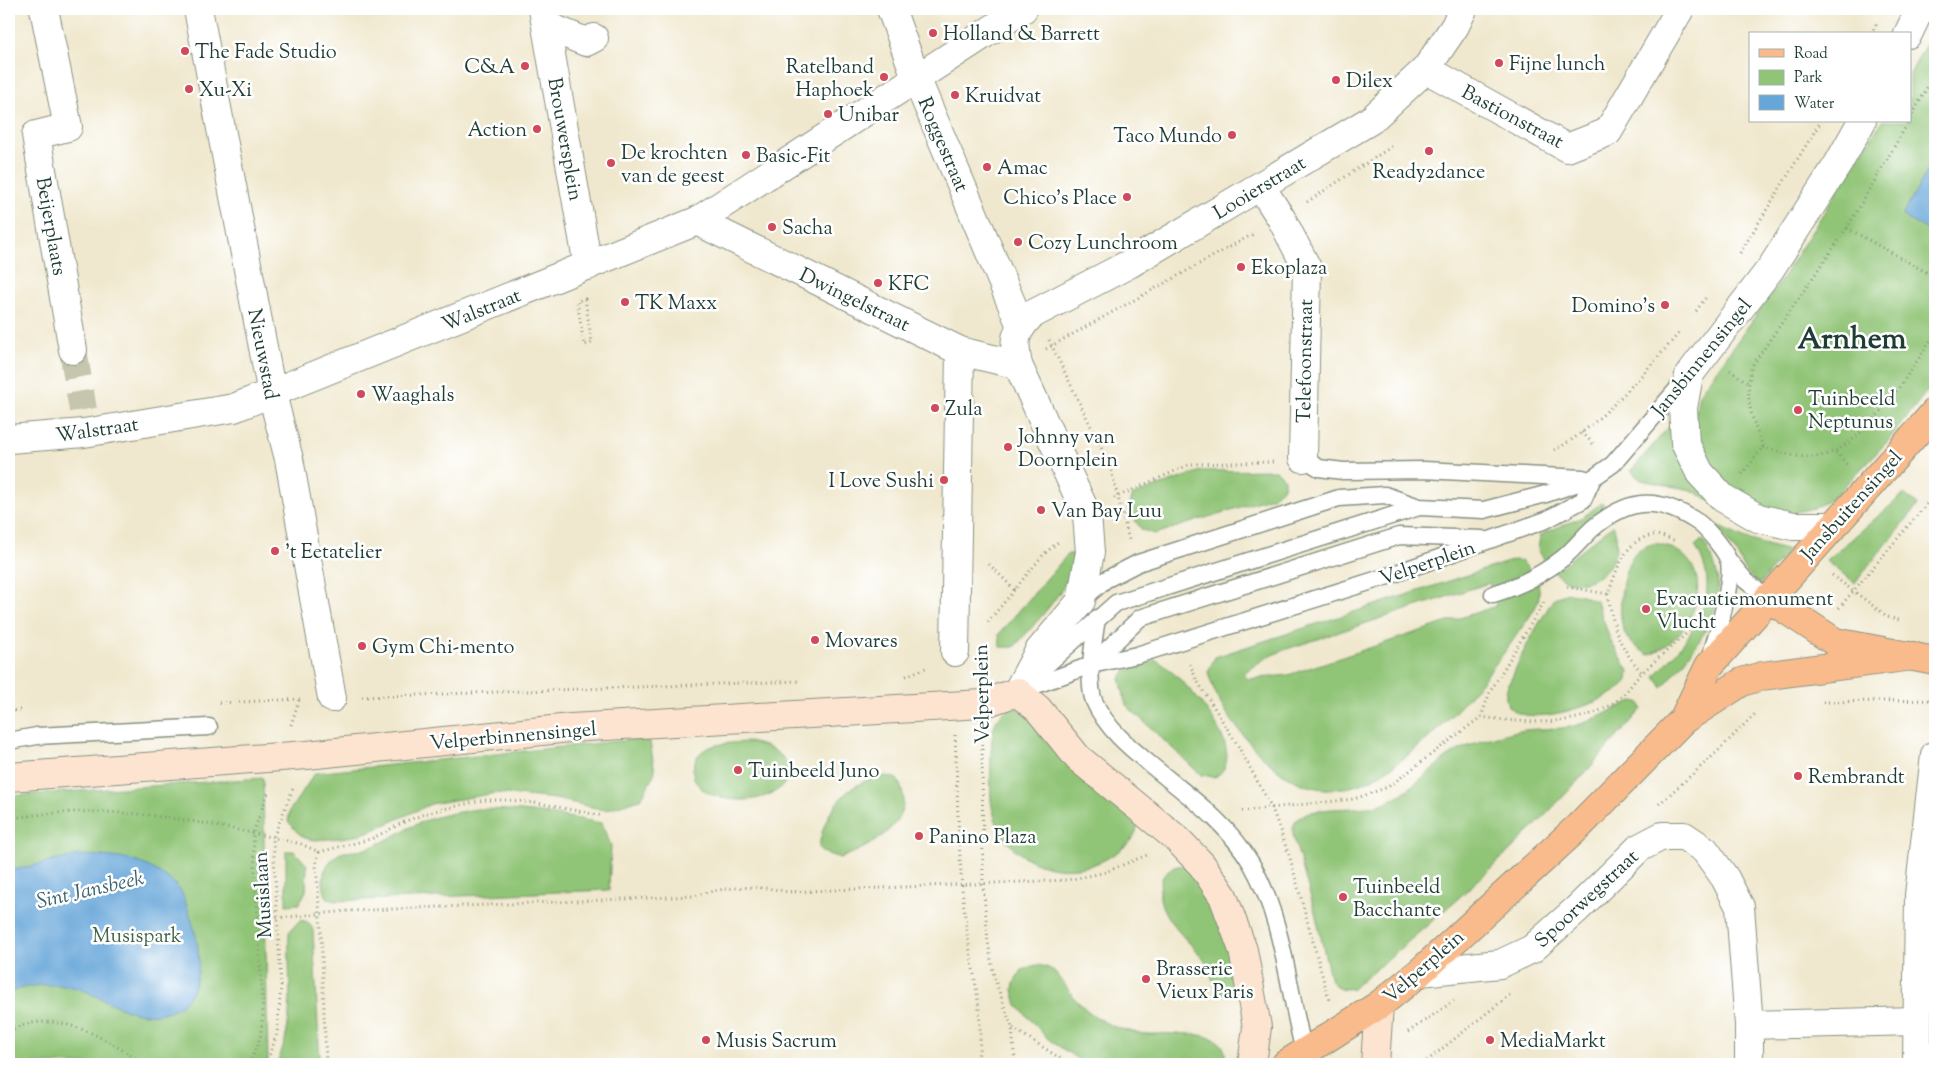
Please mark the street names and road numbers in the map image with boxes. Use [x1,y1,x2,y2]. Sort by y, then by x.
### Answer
street label: Brouwersplein [538,75,589,204]
street label: Bastionstraat [1456,79,1568,157]
street label: Roggestraat [909,93,975,197]
street label: Looierstraat [1208,150,1312,228]
street label: Beijerplaats [27,175,72,278]
street label: Dwingelstraat [794,262,914,341]
street label: Walstraat [438,282,526,340]
street label: Jansbinnensingel [1645,293,1760,425]
street label: Telefoonstraat [1291,299,1322,423]
street label: Nieuwstad [239,306,285,402]
street label: Walstraat [54,411,141,452]
street label: Jansbuitensingel [1795,445,1911,569]
street label: Velperplein [1376,534,1480,594]
street label: Velperplein [968,644,999,744]
street label: Velperbinnensingel [429,716,598,759]
street label: Spoorwegstraat [1529,844,1646,956]
street label: Musislaan [248,851,281,939]
street label: Velperplein [1377,924,1472,1012]

